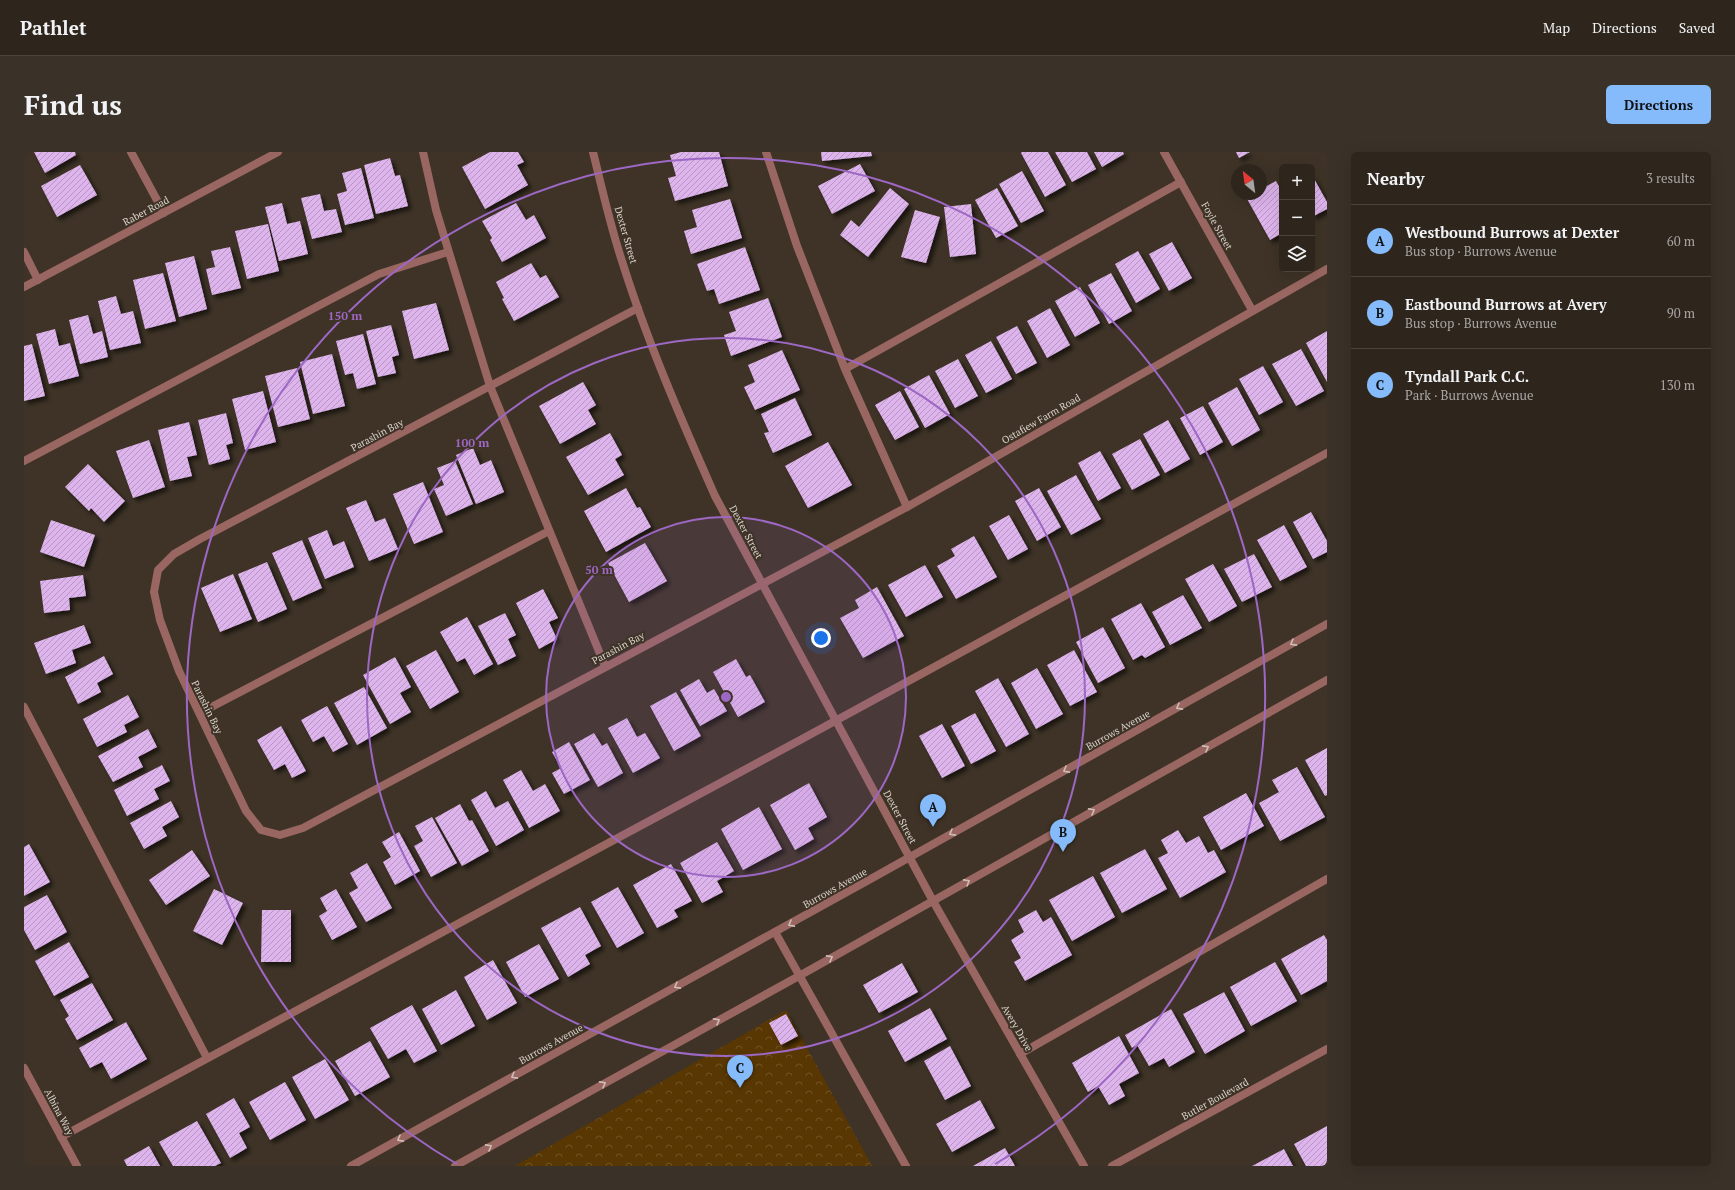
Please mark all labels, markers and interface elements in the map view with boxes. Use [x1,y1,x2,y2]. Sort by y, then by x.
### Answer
text: Pathlet [20,15,86,40]
text: Map [1543,18,1570,37]
text: Directions [1592,18,1657,37]
text: Saved [1679,18,1715,37]
button: Directions [1606,85,1711,124]
text: Find us [24,86,122,123]
north arrow [1231,164,1267,200]
map controls [1279,164,1315,272]
button: + [1279,164,1315,200]
text: Nearby [1367,167,1425,190]
text: 3 results [1646,169,1695,187]
street label: Raber Road [121,193,172,229]
street label: Foyle Street [1198,200,1236,253]
button: − [1279,200,1315,236]
street label: Dexter Street [612,205,640,265]
text: Westbound Burrows at Dexter [1405,222,1619,242]
text: A [1375,232,1385,250]
text: 60 m [1667,232,1695,250]
button: layers [1279,236,1315,272]
text: Bus stop · Burrows Avenue [1405,242,1557,260]
text: Eastbound Burrows at Avery [1405,294,1607,314]
text: B [1376,304,1384,322]
text: 90 m [1667,304,1695,322]
text: 150 m [328,308,362,323]
text: Bus stop · Burrows Avenue [1405,314,1557,332]
text: Tyndall Park C.C. [1405,366,1529,386]
text: C [1376,376,1384,394]
text: 130 m [1660,376,1695,394]
text: Park · Burrows Avenue [1405,386,1533,404]
street label: Ostafiew Farm Road [999,391,1083,447]
street label: Parashin Bay [348,415,406,454]
text: 100 m [455,435,489,450]
street label: Dexter Street [726,503,766,561]
text: 50 m [585,562,613,577]
street label: Parashin Bay [589,628,647,667]
your location [811,628,831,648]
one-way arrow [1290,639,1297,646]
street label: Parashin Bay [189,678,226,737]
centre of rings [719,690,733,704]
one-way arrow [1176,702,1184,709]
street label: Burrows Avenue [1084,707,1152,753]
one-way arrow [1202,745,1209,752]
one-way arrow [1063,765,1070,773]
street label: Dexter Street [880,788,920,846]
pin: A [920,794,946,827]
one-way arrow [1088,809,1095,816]
pin: B [1050,819,1076,852]
one-way arrow [949,829,956,836]
street label: Burrows Avenue [801,865,869,911]
one-way arrow [962,879,970,886]
one-way arrow [788,919,795,926]
one-way arrow [826,956,833,963]
one-way arrow [674,982,681,989]
street label: Avery Drive [999,1003,1035,1053]
one-way arrow [712,1019,720,1026]
street label: Burrows Avenue [517,1021,585,1067]
pin: C [727,1055,753,1088]
one-way arrow [511,1072,518,1079]
street label: Butler Boulevard [1179,1075,1251,1123]
one-way arrow [599,1082,606,1089]
street label: Albina Way [41,1087,77,1138]
one-way arrow [397,1134,404,1142]
one-way arrow [485,1145,492,1152]

